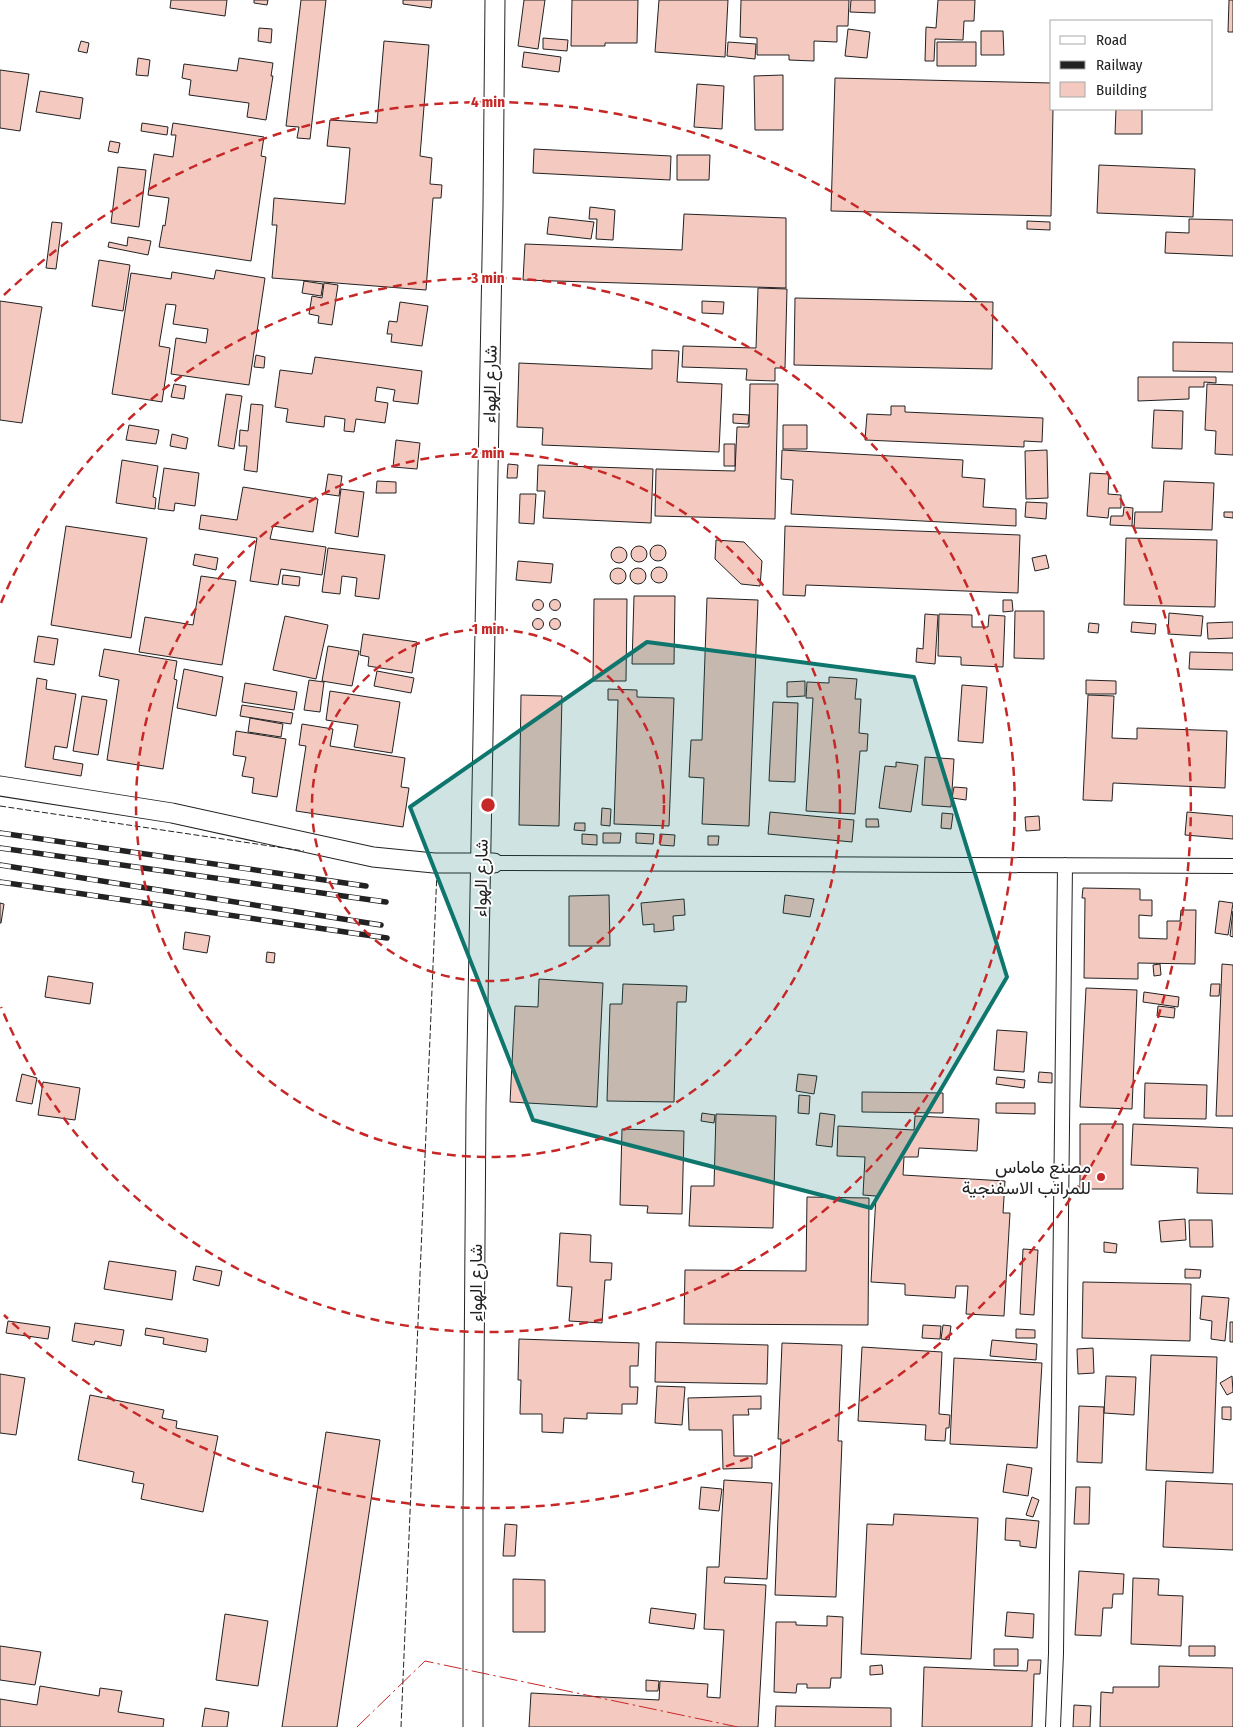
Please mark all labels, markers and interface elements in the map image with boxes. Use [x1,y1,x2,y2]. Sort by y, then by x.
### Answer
legend [1050,20,1213,110]
text: Road [1096,31,1127,49]
text: Railway [1096,56,1143,74]
text: Building [1096,81,1147,99]
text: 4 min [471,93,505,111]
text: 3 min [470,269,505,287]
street label: شارع الهواء [478,345,503,423]
text: 2 min [470,444,505,462]
text: 1 min [472,620,504,638]
centre of rings [479,796,497,814]
street label: شارع الهواء [469,839,494,917]
place label: مصنع ماماس للمراتب الاسفنجية [962,1156,1091,1199]
marker: مصنع ماماس للمراتب الاسفنجية [1095,1171,1107,1183]
street label: شارع الهواء [465,1244,488,1322]

